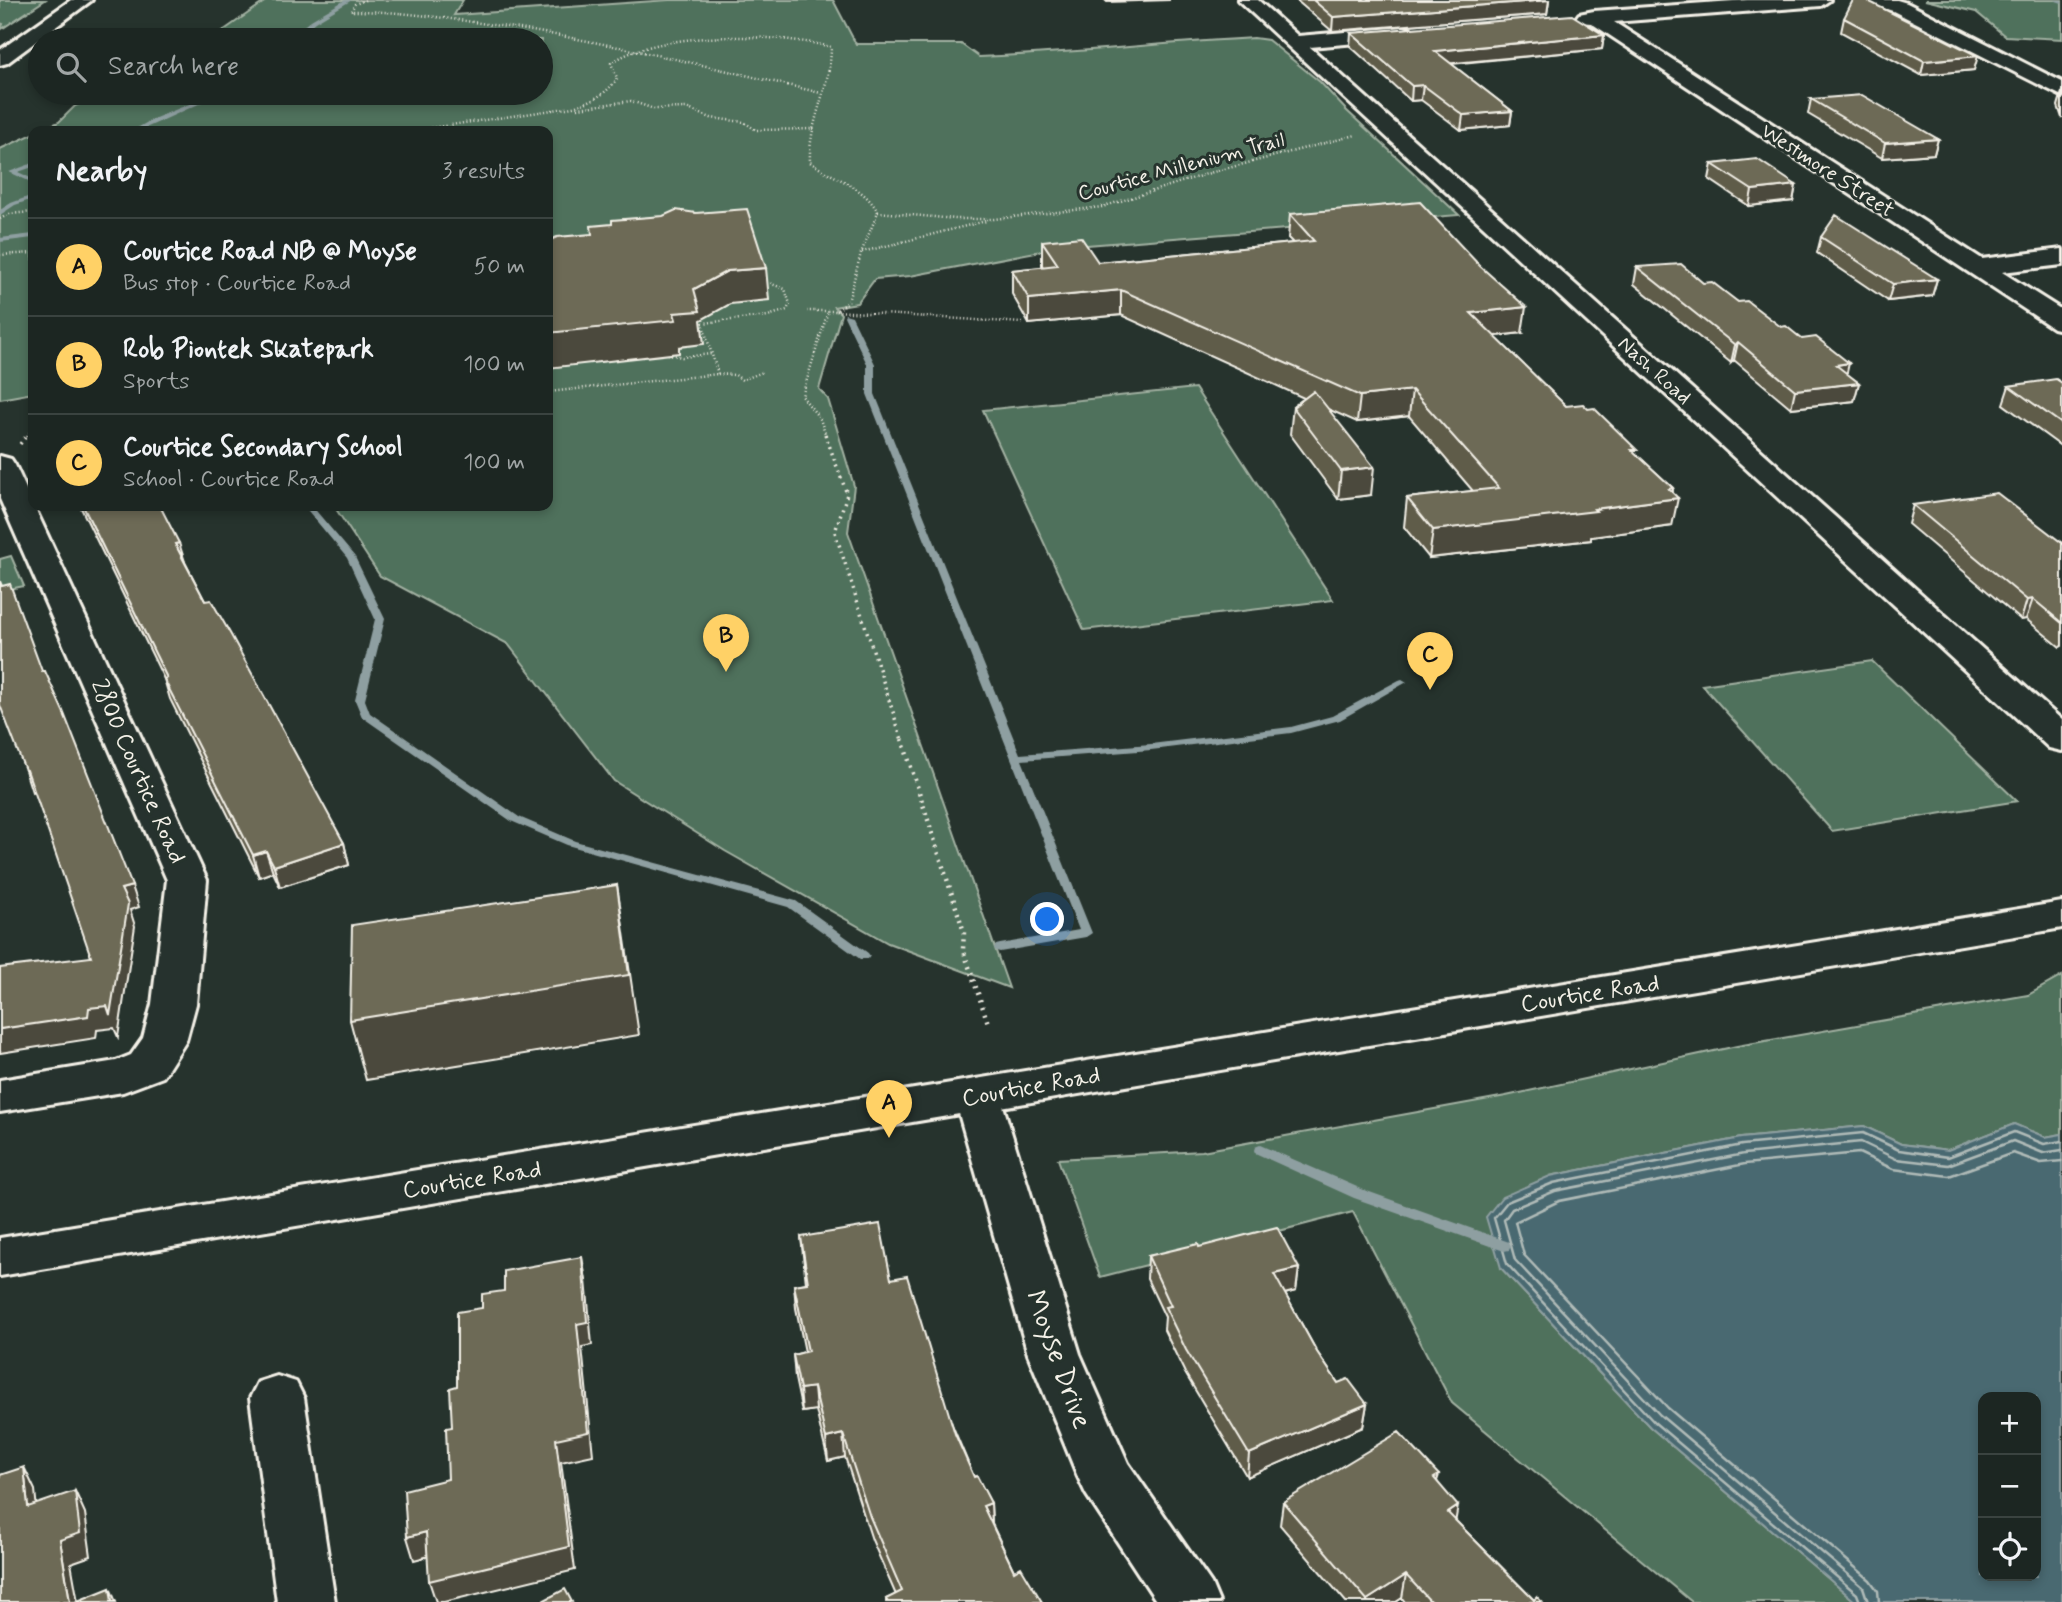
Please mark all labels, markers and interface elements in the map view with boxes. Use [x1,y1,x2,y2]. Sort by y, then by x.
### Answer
search box [28,28,553,105]
icon: search [52,48,90,86]
text: Search here [108,50,239,84]
street label: Westmore Street [1755,117,1900,224]
street label: Courtice Millenium Trail [1075,126,1288,208]
text: Nearby [56,152,147,191]
text: 3 results [442,157,525,187]
text: Courtice Road NB @ Moyse [123,235,417,269]
text: A [71,252,87,282]
text: 50 m [474,252,525,282]
text: Bus stop · Courtice Road [123,269,351,299]
street label: Nash Road [1611,330,1697,411]
text: Rob Piontek Skatepark [123,333,374,367]
text: B [72,350,86,380]
text: 100 m [463,350,525,380]
text: Sports [123,367,190,397]
text: Courtice Secondary School [123,431,403,465]
text: C [71,448,87,478]
text: 100 m [463,448,525,478]
text: School · Courtice Road [123,465,335,495]
pin: B [703,614,749,672]
pin: C [1407,632,1453,690]
street label: 2800 Courtice Road [83,674,192,869]
your location [1030,902,1064,936]
street label: Courtice Road [1519,968,1662,1021]
street label: Courtice Road [960,1060,1103,1115]
pin: A [866,1080,912,1138]
street label: Courtice Road [401,1154,544,1207]
street label: Moyse Drive [1015,1285,1100,1434]
map controls [1978,1392,2041,1581]
button: + [1978,1392,2041,1455]
button: − [1978,1455,2041,1518]
button: locate [1978,1518,2041,1581]

